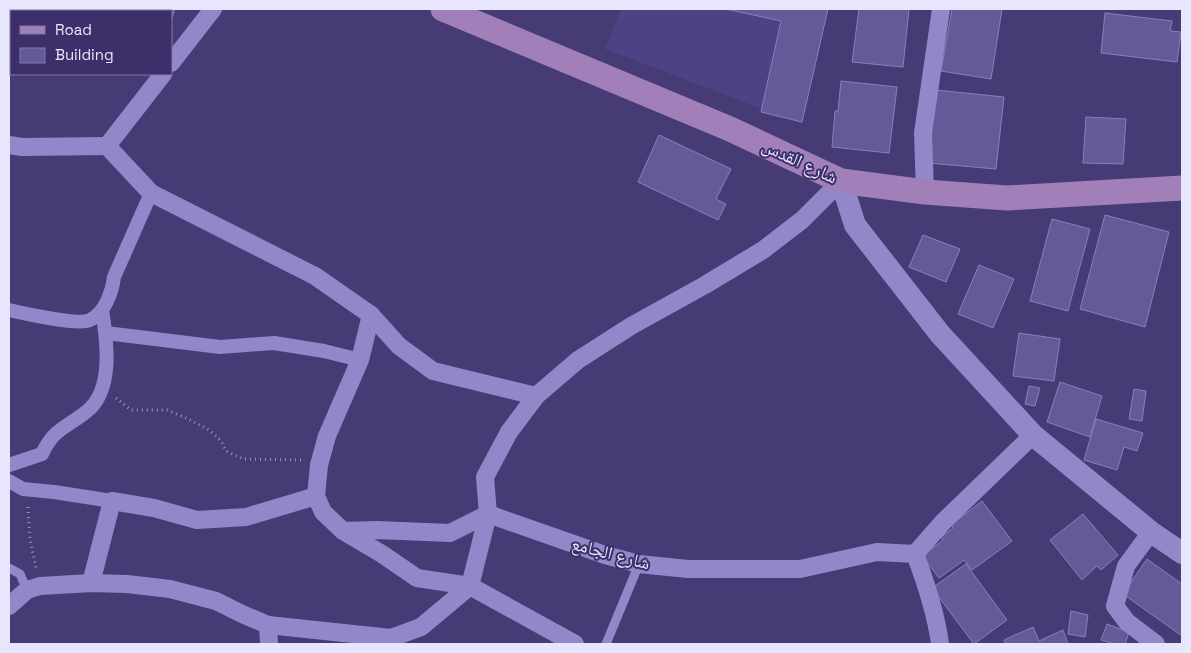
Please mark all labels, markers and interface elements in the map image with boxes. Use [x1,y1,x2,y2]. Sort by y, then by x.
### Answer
legend [10,10,172,75]
text: Road [55,20,92,39]
text: Building [55,45,114,64]
street label: شارع القدس [759,134,841,188]
street label: شارع الجامع [569,532,653,575]

